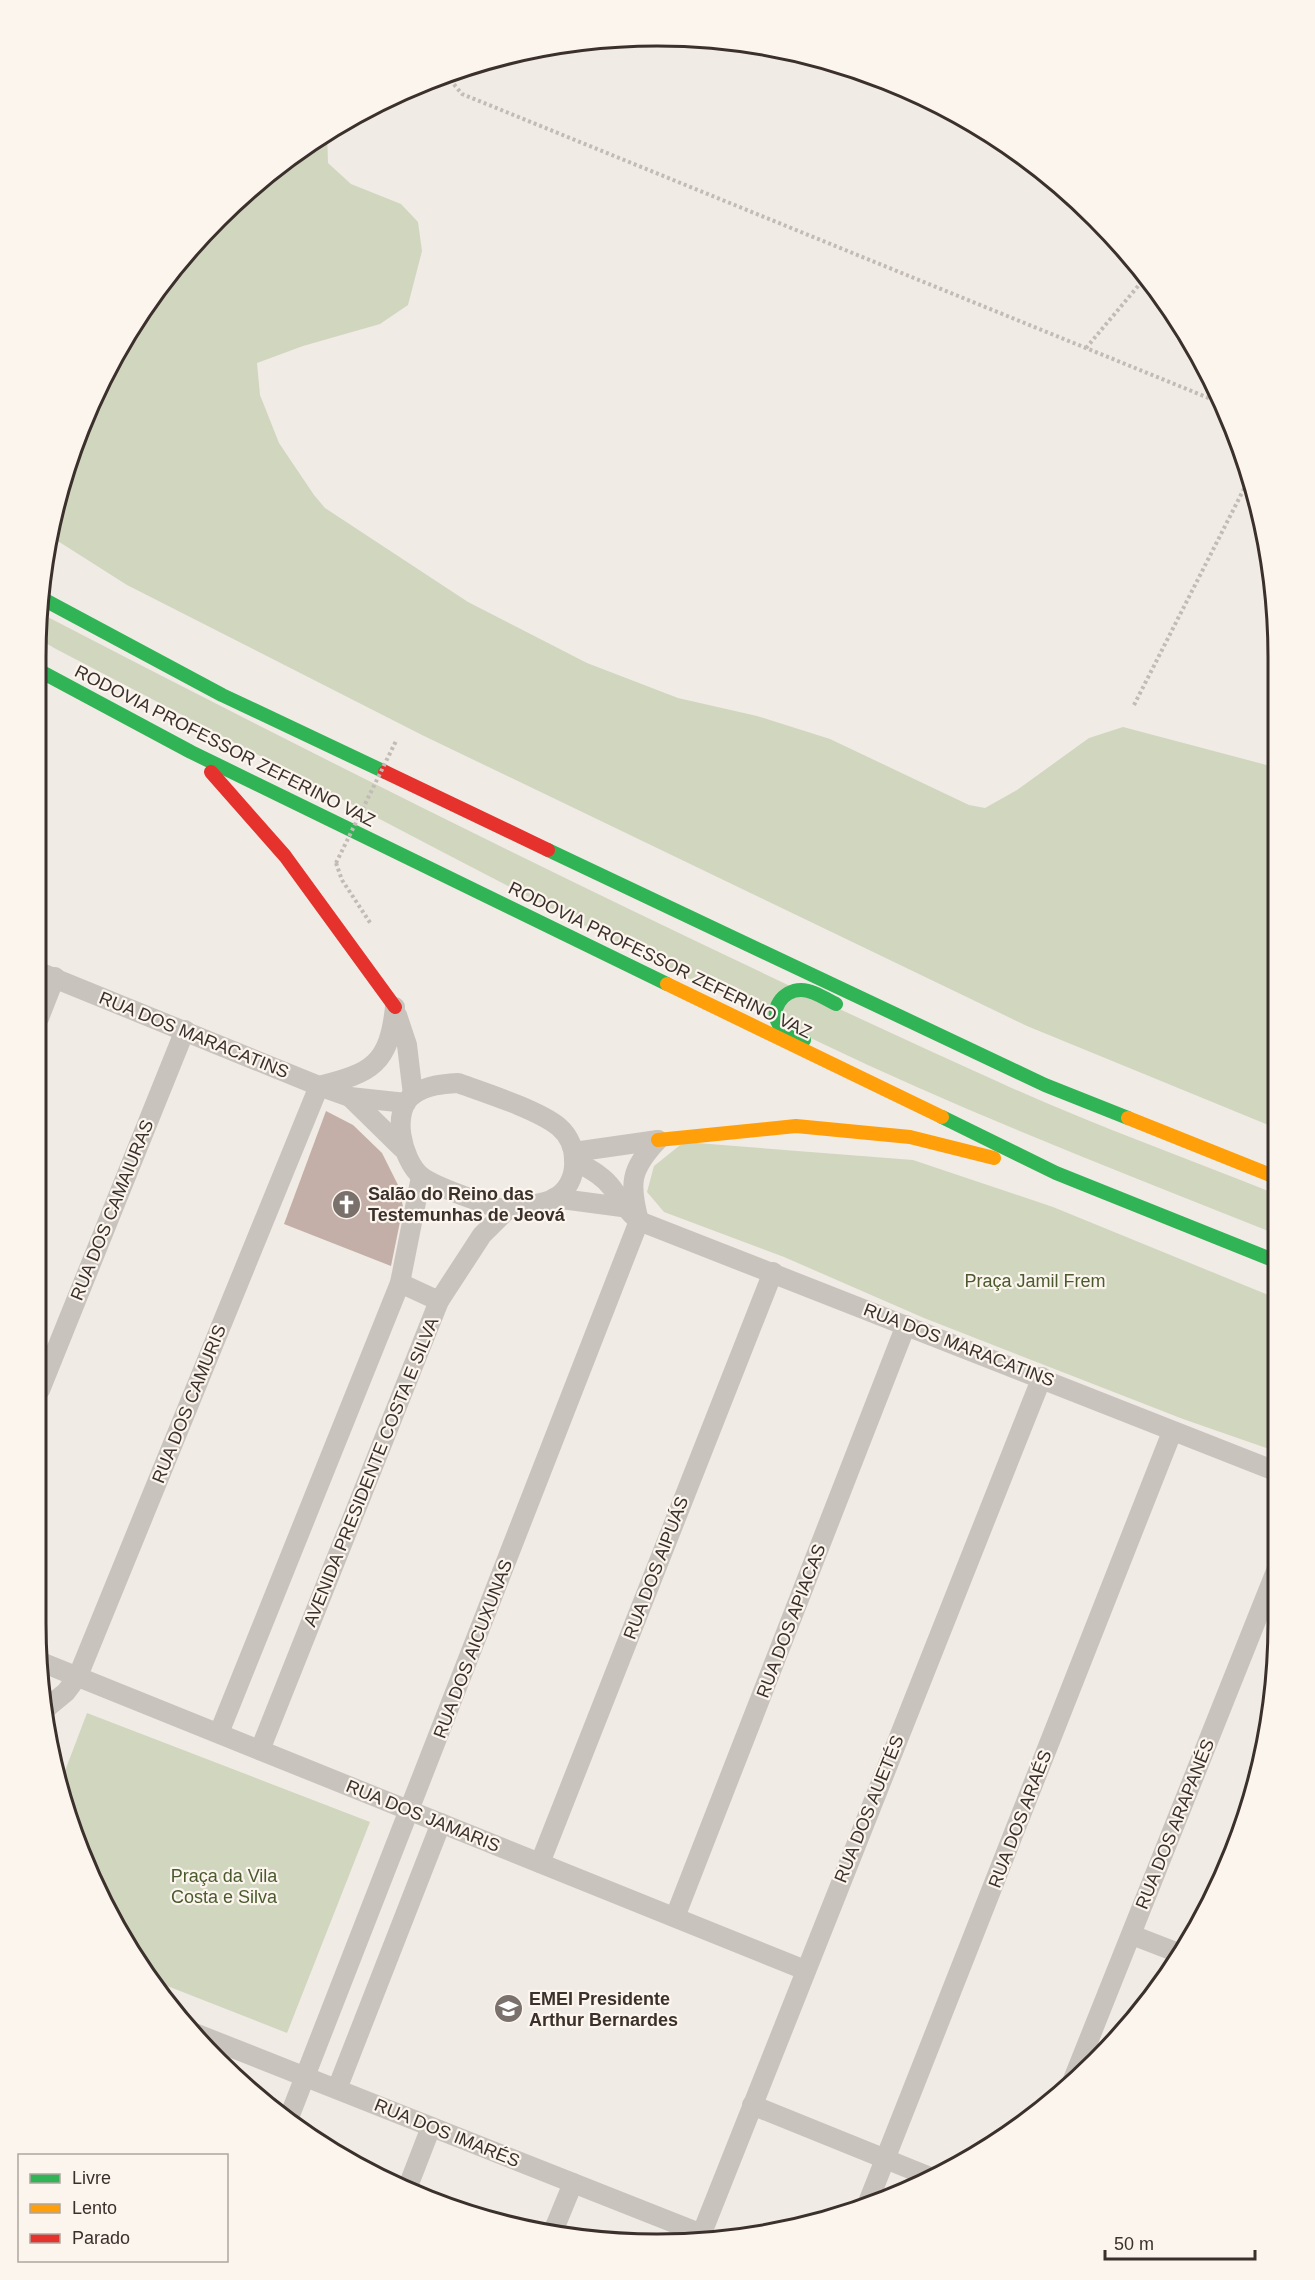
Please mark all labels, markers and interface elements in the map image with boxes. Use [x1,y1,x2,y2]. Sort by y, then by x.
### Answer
street label: RODOVIA PROFESSOR ZEFERINO VAZ [71,661,379,831]
street label: RODOVIA PROFESSOR ZEFERINO VAZ [505,878,815,1042]
street label: RUA DOS MARACATINS [96,988,292,1082]
street label: RUA DOS CAMAIURAS [67,1117,157,1303]
place label: Salão do Reino das Testemunhas de Jeová [368,1184,566,1225]
church icon: Salão do Reino das Testemunhas de Jeová [331,1188,363,1220]
park label: Praça Jamil Frem [964,1271,1106,1291]
street label: RUA DOS MARACATINS [861,1299,1057,1391]
street label: AVENIDA PRESIDENTE COSTA E SILVA [300,1314,442,1630]
street label: RUA DOS CAMURIS [148,1322,230,1486]
street label: RUA DOS AIPUÁS [620,1494,692,1642]
street label: RUA DOS APIACAS [752,1541,830,1701]
street label: RUA DOS AICUXUNAS [430,1557,516,1741]
street label: RUA DOS AUETÉS [830,1732,908,1886]
street label: RUA DOS ARAPANÉS [1132,1736,1218,1912]
street label: RUA DOS ARAÉS [984,1747,1056,1891]
street label: RUA DOS JAMARIS [343,1776,503,1856]
park label: Praça da Vila Costa e Silva [171,1866,278,1907]
place label: EMEI Presidente Arthur Bernardes [529,1989,678,2030]
school or university icon: EMEI Presidente Arthur Bernardes [492,1993,524,2025]
street label: RUA DOS IMARÉS [371,2095,523,2171]
legend [18,2154,228,2262]
text: Livre [72,2168,111,2188]
text: Lento [72,2198,117,2218]
scale bar [1105,2223,1255,2261]
text: Parado [72,2228,130,2248]
text: 50 m [1114,2234,1154,2254]

